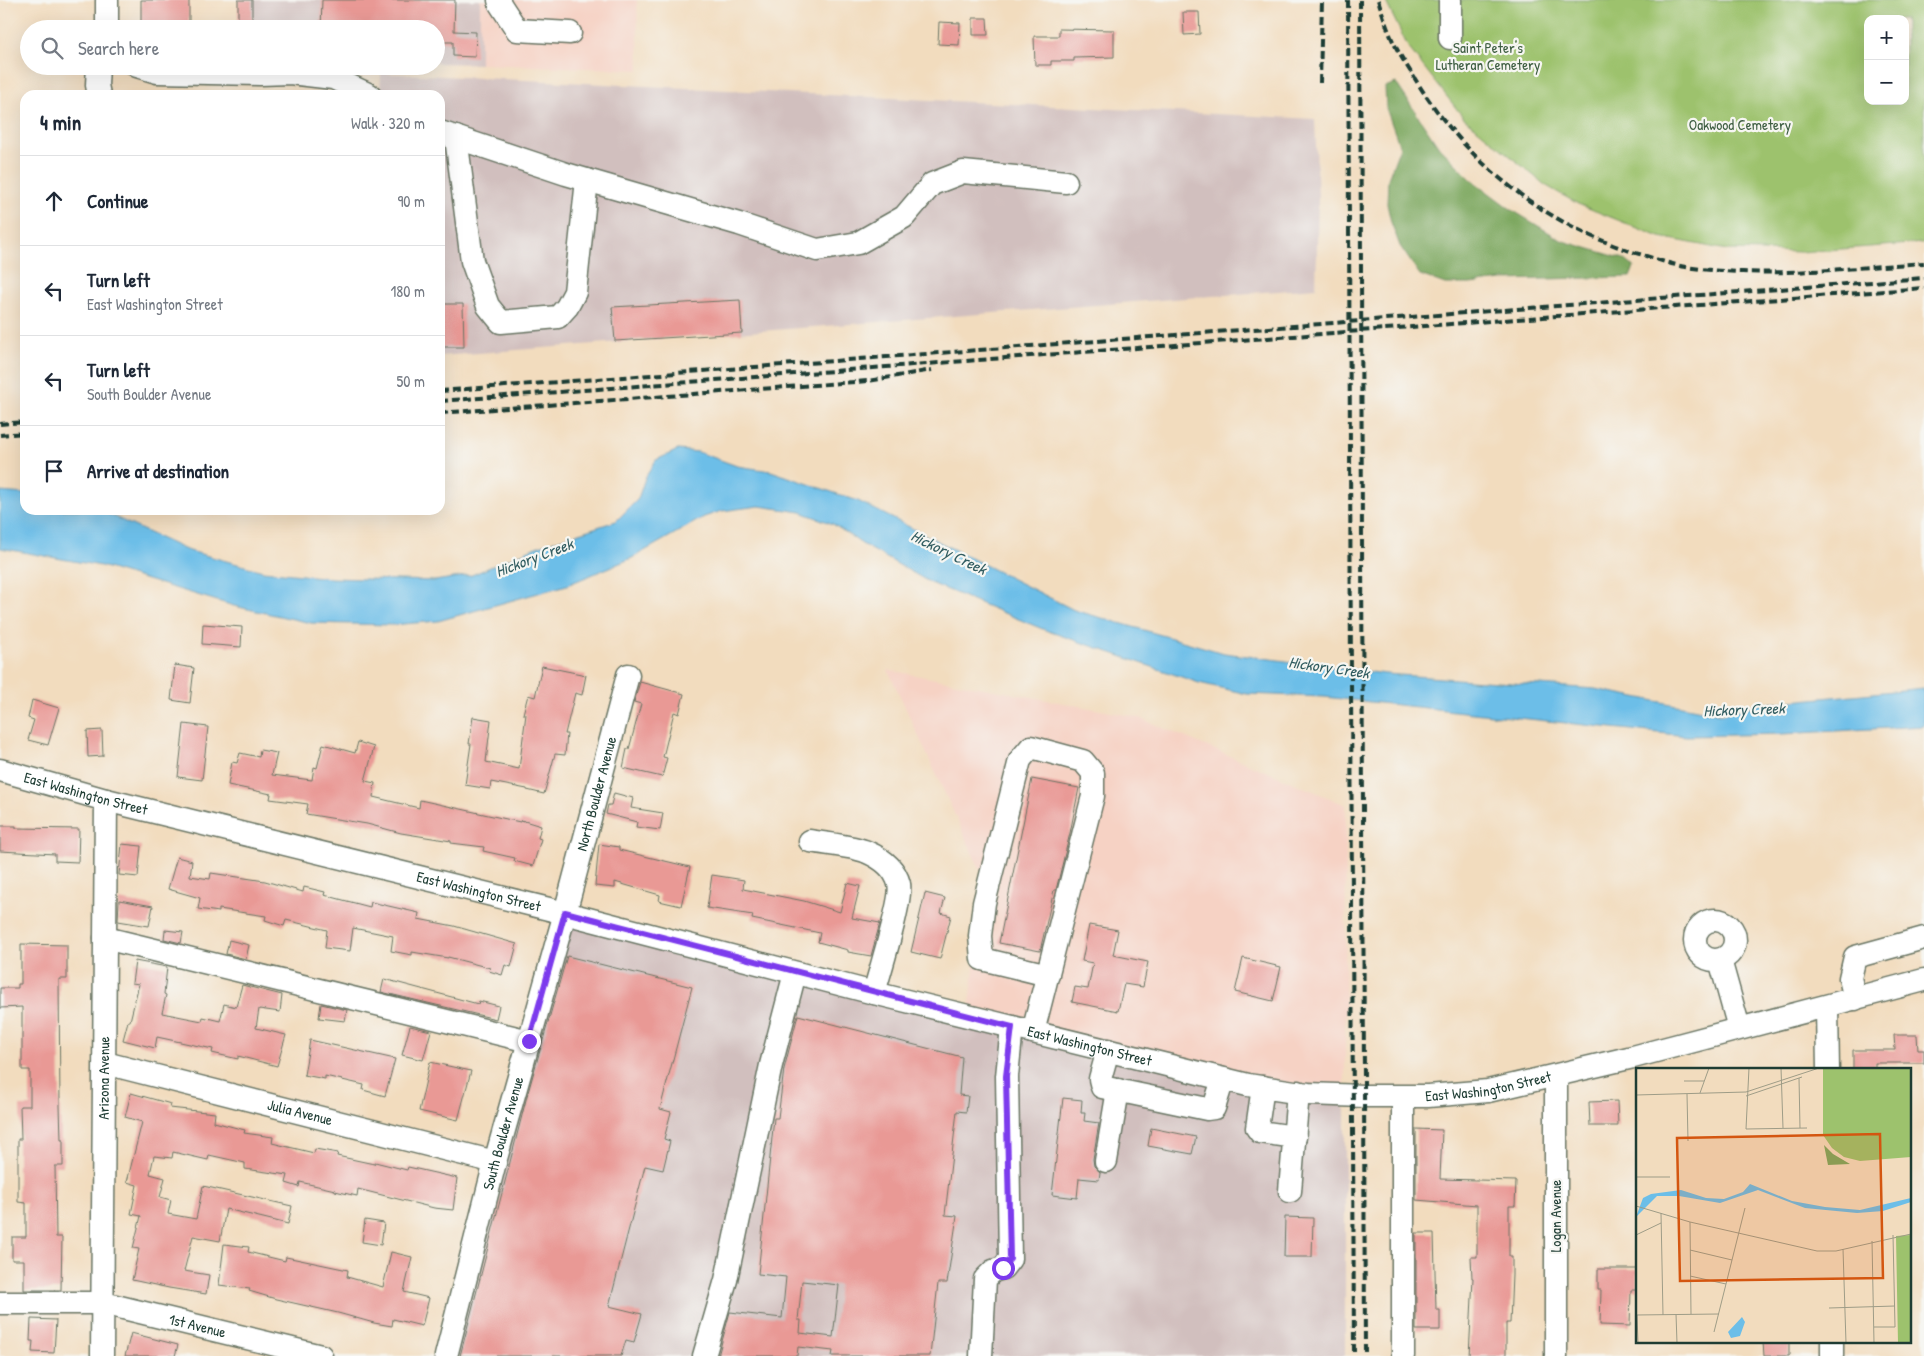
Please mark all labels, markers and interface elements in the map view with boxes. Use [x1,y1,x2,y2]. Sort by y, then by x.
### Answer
map controls [1864,15,1909,105]
button: + [1864,15,1909,60]
search box [20,20,445,75]
icon: search [38,34,66,62]
text: Search here [78,35,159,61]
park label: Saint Peter's Lutheran Cemetery [1436,37,1540,75]
button: − [1864,60,1909,105]
text: 4 min [40,108,81,137]
text: Walk · 320 m [351,112,425,134]
park label: Oakwood Cemetery [1689,114,1791,135]
icon: ahead [40,187,68,215]
text: Continue [87,188,148,214]
text: 90 m [397,190,425,212]
text: Turn left [87,267,150,293]
icon: left [40,277,68,305]
text: 180 m [391,280,425,302]
text: East Washington Street [87,293,223,315]
text: Turn left [87,357,150,383]
icon: left [40,367,68,395]
text: 50 m [397,370,425,392]
text: South Boulder Avenue [87,383,211,405]
icon: arrive [40,457,68,485]
text: Arrive at destination [87,458,229,484]
water label: Hickory Creek [908,524,992,580]
water label: Hickory Creek [492,532,577,582]
water label: Hickory Creek [1287,650,1372,684]
water label: Hickory Creek [1703,697,1786,721]
street label: North Boulder Avenue [571,734,621,853]
street label: East Washington Street [22,766,151,820]
street label: East Washington Street [414,866,544,917]
street label: East Washington Street [1025,1020,1155,1071]
route end [518,1030,541,1053]
street label: Arizona Avenue [93,1036,114,1120]
street label: East Washington Street [1424,1065,1554,1106]
inset map [1636,1068,1912,1344]
street label: South Boulder Avenue [477,1074,529,1192]
street label: Julia Avenue [265,1094,335,1130]
street label: Logan Avenue [1545,1180,1566,1252]
route start [992,1257,1015,1280]
street label: 1st Avenue [167,1308,228,1342]

